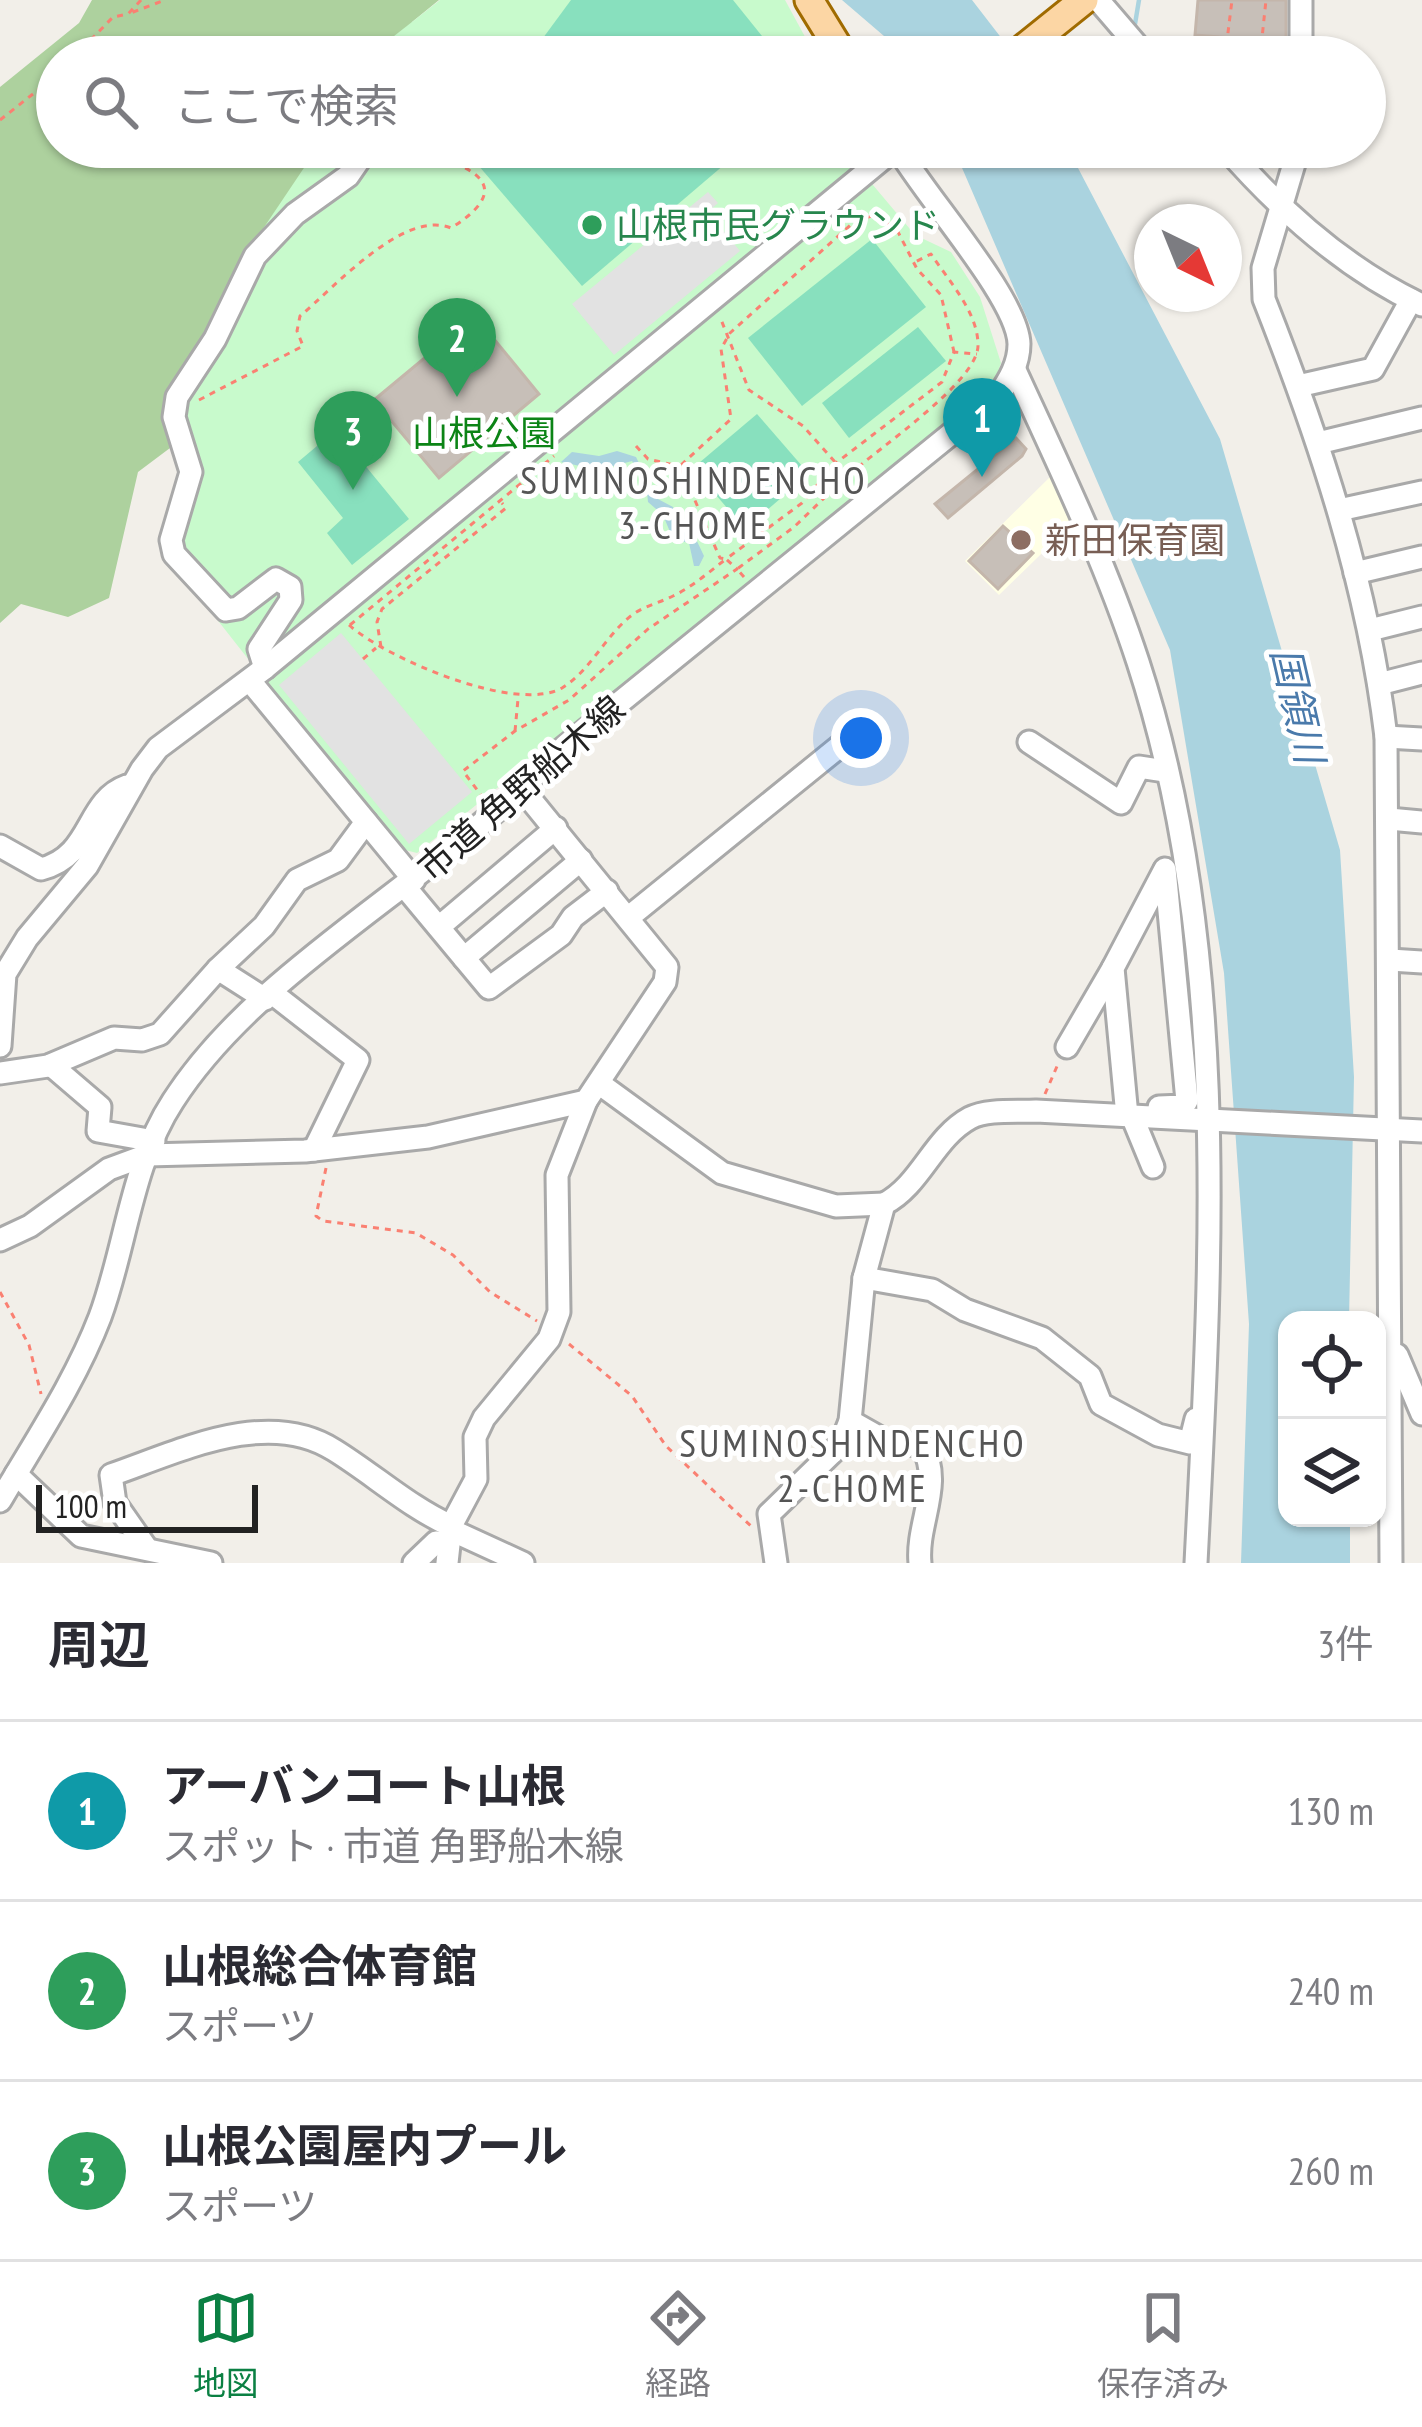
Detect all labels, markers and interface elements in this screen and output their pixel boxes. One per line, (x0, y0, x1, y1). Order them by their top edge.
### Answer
search box (36, 36, 1386, 168)
icon: search (78, 69, 144, 135)
text: ここで検索 (174, 76, 399, 134)
place label: 山根市民グラウンド (616, 201, 940, 248)
north arrow (1134, 204, 1242, 312)
marker: 山根市民グラウンド (579, 212, 605, 238)
pin: 2 (418, 298, 496, 397)
pin: 1 (943, 378, 1021, 477)
pin: 3 (314, 391, 392, 490)
park label: 山根公園 (412, 409, 556, 456)
district label: SUMINOSHINDENCHO 3-CHOME (520, 454, 868, 550)
place label: 新田保育園 (1045, 516, 1225, 563)
marker: 新田保育園 (1008, 527, 1034, 553)
water label: 国領川 (1260, 642, 1337, 772)
street label: 市道 角野船木線 (407, 685, 634, 891)
your location (831, 708, 891, 768)
map controls (1278, 1311, 1386, 1527)
button: locate (1278, 1311, 1386, 1419)
district label: SUMINOSHINDENCHO 2-CHOME (679, 1417, 1027, 1513)
button: layers (1278, 1419, 1386, 1527)
scale bar (36, 1479, 258, 1532)
text: 100 m (54, 1484, 127, 1527)
text: 周辺 (48, 1611, 150, 1677)
text: 3件 (1317, 1618, 1374, 1669)
text: アーバンコート山根 (162, 1756, 566, 1814)
text: 1 (78, 1785, 96, 1836)
text: 130 m (1288, 1785, 1374, 1836)
text: スポット · 市道 角野船木線 (162, 1820, 624, 1871)
text: 山根総合体育館 (162, 1936, 477, 1994)
text: 2 (78, 1965, 96, 2016)
text: 240 m (1288, 1965, 1374, 2016)
text: スポーツ (162, 2000, 317, 2051)
text: 山根公園屋内プール (162, 2116, 567, 2174)
text: 3 (78, 2145, 96, 2196)
text: 260 m (1288, 2145, 1374, 2196)
text: スポーツ (162, 2180, 317, 2231)
tab: 地図 (193, 2285, 259, 2405)
tab: 経路 (645, 2285, 711, 2405)
tab: 保存済み (1097, 2285, 1229, 2405)

